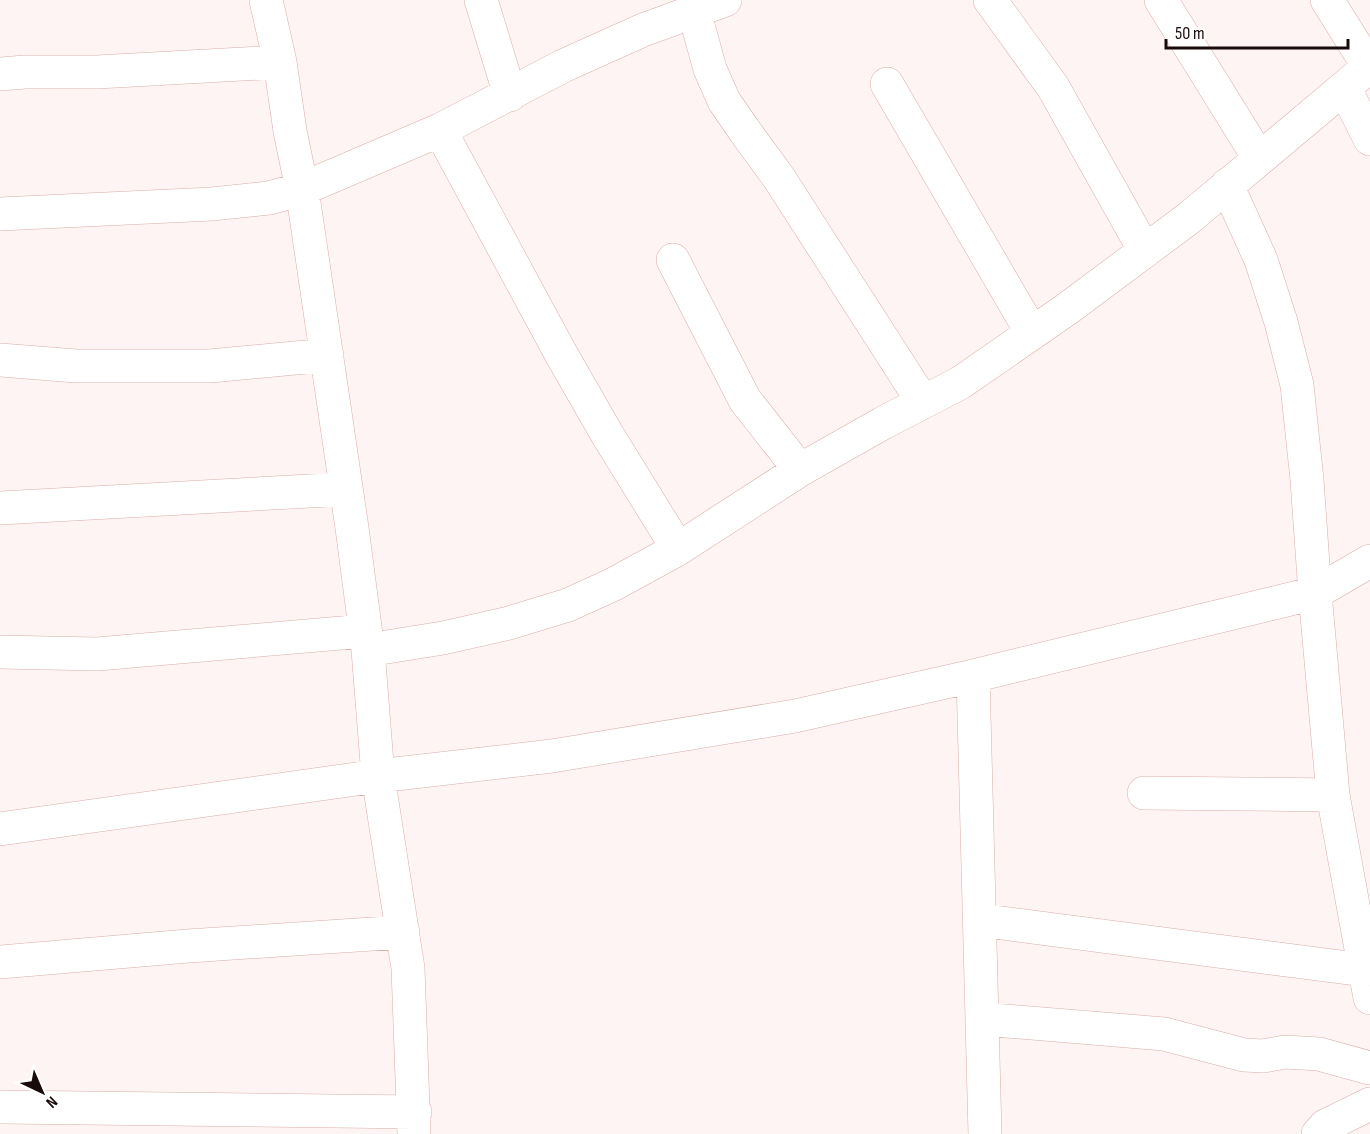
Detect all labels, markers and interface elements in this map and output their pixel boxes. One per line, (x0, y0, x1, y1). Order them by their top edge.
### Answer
scale bar (1166, 12, 1348, 50)
text: 50 m (1175, 23, 1205, 44)
north arrow (12, 1062, 72, 1122)
text: N (42, 1092, 61, 1112)

